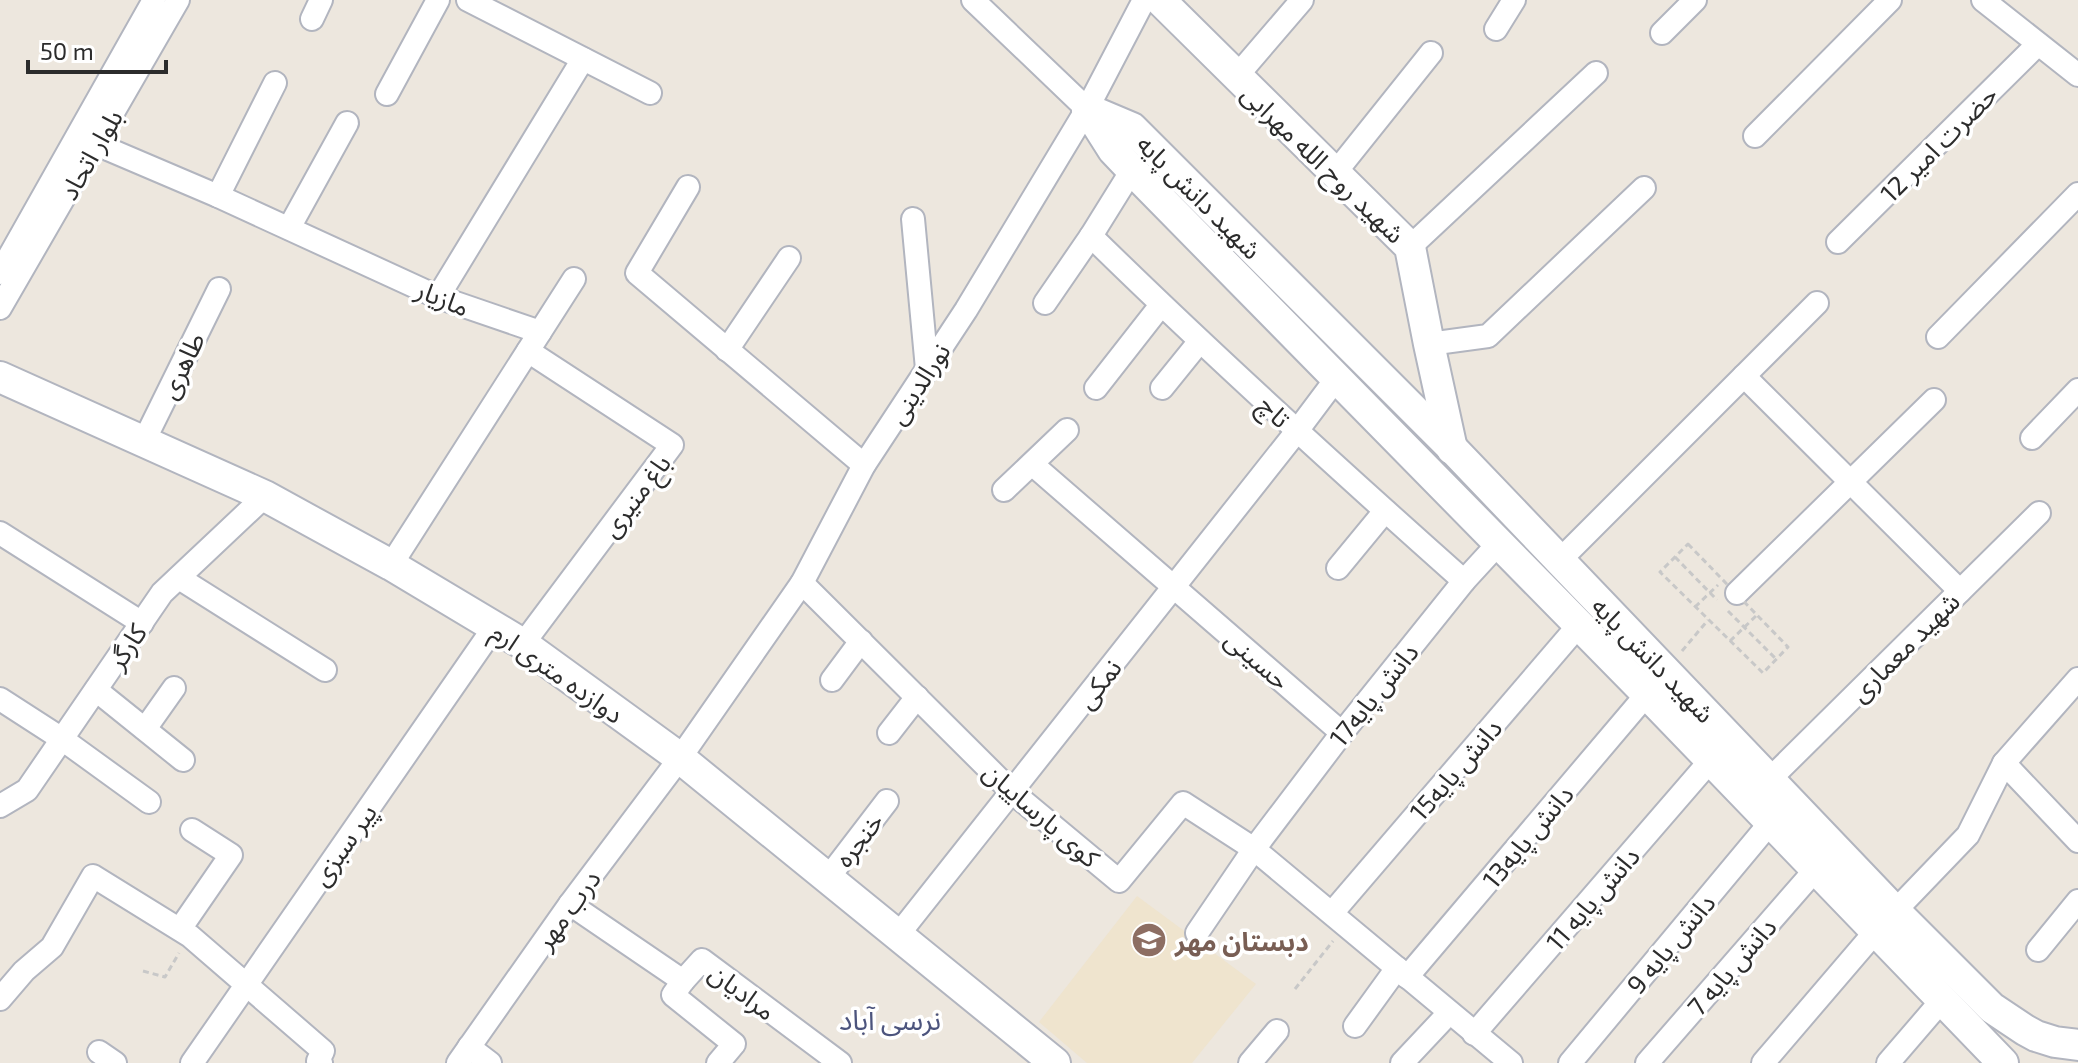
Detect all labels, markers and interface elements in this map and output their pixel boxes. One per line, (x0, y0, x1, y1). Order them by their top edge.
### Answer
scale bar (28, 24, 166, 74)
text: 50 m (40, 36, 94, 65)
street label: شهید روح الله مهرابی (1233, 77, 1412, 252)
street label: حضرت امیر 12 (1873, 78, 2004, 209)
street label: بلوار اتحاد (52, 103, 129, 205)
street label: شهید دانش پایه (1129, 127, 1269, 267)
street label: مازیار (410, 272, 474, 323)
street label: طاهری (152, 327, 211, 404)
street label: نورالدینی (880, 336, 957, 430)
street label: تاچ (1249, 389, 1297, 437)
street label: باغ منیری (594, 447, 680, 546)
street label: شهید معماری (1843, 585, 1966, 708)
street label: شهید دانش پایه (1584, 590, 1722, 731)
street label: دوازده متری ارم (483, 615, 630, 734)
street label: کارگر (99, 617, 153, 676)
street label: حسینی (1219, 623, 1297, 696)
street label: دانش پایه17 (1322, 636, 1426, 754)
street label: نمکی (1069, 652, 1128, 715)
street label: دانش پایه15 (1402, 712, 1510, 828)
street label: کوی پارساییان (976, 755, 1107, 875)
street label: دانش پایه13 (1475, 778, 1581, 896)
street label: پیر سبزی (304, 797, 385, 893)
street label: خنجره (827, 806, 890, 873)
street label: دانش پایه 11 (1539, 840, 1648, 958)
street label: درب مهر (527, 863, 607, 956)
street label: دانش پایه 9 (1619, 887, 1723, 1001)
street label: دانش پایه 7 (1680, 911, 1784, 1023)
school or university icon: دبستان مهر (1130, 921, 1168, 959)
place label: دبستان مهر (1174, 925, 1309, 957)
street label: مرادیان (703, 956, 782, 1027)
district label: نرسی آباد (839, 1002, 941, 1037)

